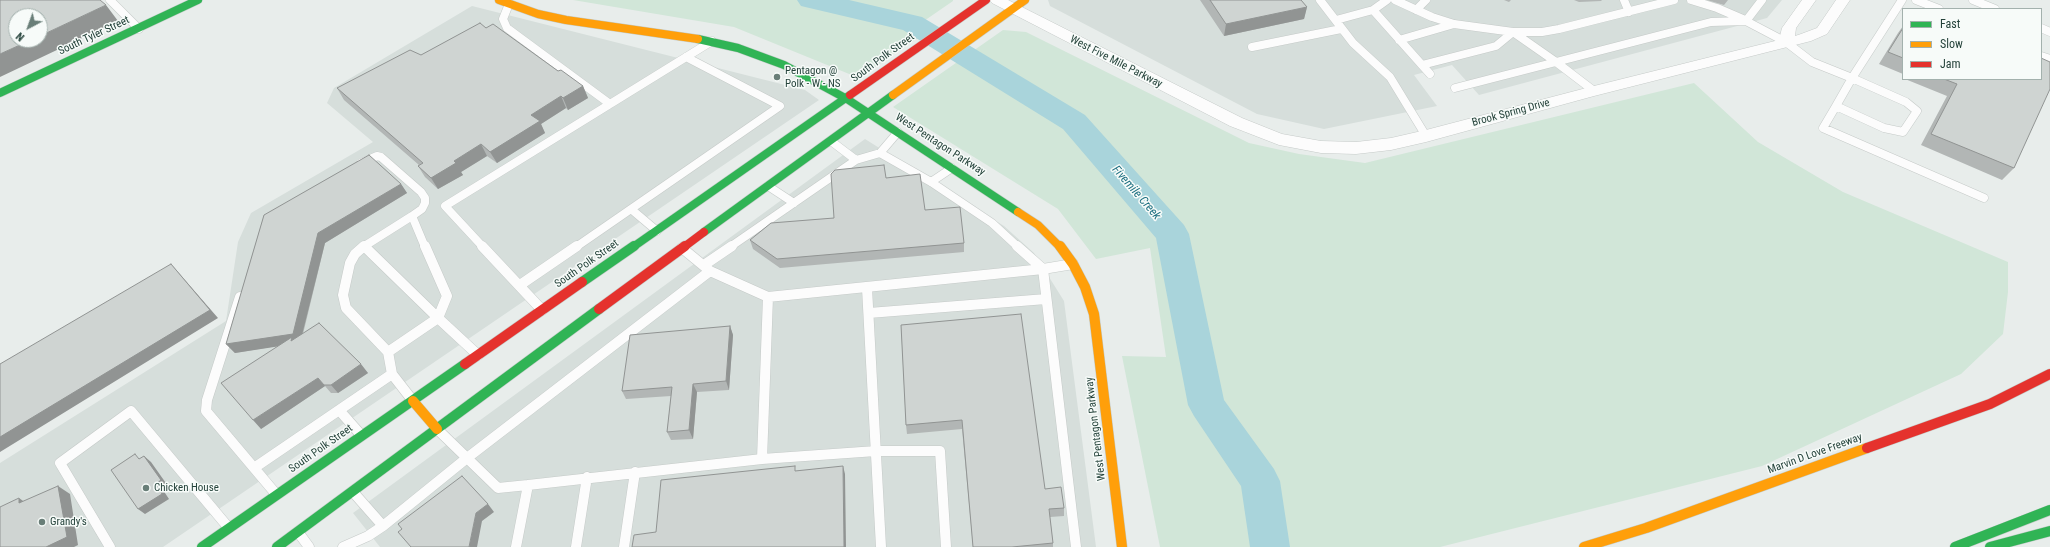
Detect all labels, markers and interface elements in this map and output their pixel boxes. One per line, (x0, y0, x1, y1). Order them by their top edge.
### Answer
north arrow (8, 8, 48, 48)
legend (1902, 8, 2042, 80)
street label: South Tyler Street (56, 14, 132, 58)
text: Fast (1940, 17, 1960, 31)
text: N (14, 30, 27, 44)
street label: South Polk Street (849, 31, 917, 85)
street label: West Five Mile Parkway (1068, 33, 1164, 91)
text: Slow (1940, 37, 1963, 51)
text: Jam (1940, 57, 1961, 71)
place label: Pentagon @ Polk - W - NS (785, 64, 840, 90)
marker: Pentagon @ Polk - W - NS (772, 72, 782, 82)
street label: Brook Spring Drive (1471, 96, 1551, 130)
street label: West Pentagon Parkway (893, 111, 987, 179)
water label: Fivemile Creek (1109, 163, 1163, 223)
street label: South Polk Street (553, 237, 621, 291)
street label: West Pentagon Parkway (1083, 376, 1109, 482)
street label: South Polk Street (287, 422, 355, 476)
street label: Marvin D Love Freeway (1766, 431, 1864, 477)
place label: Chicken House (154, 481, 219, 495)
marker: Chicken House (141, 483, 151, 493)
place label: Grandy's (50, 515, 87, 529)
marker: Grandy's (37, 517, 47, 527)

